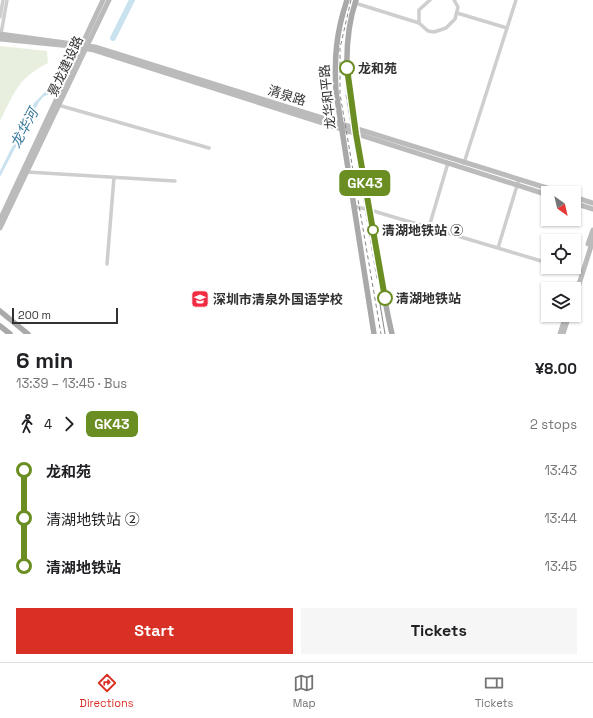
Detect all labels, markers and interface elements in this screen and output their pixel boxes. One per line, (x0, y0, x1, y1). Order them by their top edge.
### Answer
street label: 景龙建设路 (44, 33, 87, 99)
marker: 龙和苑 (339, 60, 355, 76)
place label: 龙和苑 (358, 60, 397, 77)
street label: 龙华和平路 (316, 64, 339, 130)
street label: 清泉路 (266, 82, 308, 109)
water label: 龙华河 (6, 103, 43, 151)
line badge: GK43 (337, 170, 393, 196)
text: GK43 (347, 174, 383, 192)
north arrow (541, 186, 581, 226)
map controls (541, 186, 581, 322)
place label: 清湖地铁站 ② (382, 222, 463, 239)
marker: 清湖地铁站 ② (367, 224, 379, 236)
button: locate (541, 234, 581, 274)
button: layers (541, 282, 581, 322)
school or university icon: 深圳市清泉外国语学校 (190, 289, 210, 309)
marker: 清湖地铁站 (377, 290, 393, 306)
place label: 清湖地铁站 (396, 290, 461, 307)
place label: 深圳市清泉外国语学校 (213, 291, 343, 308)
scale bar (12, 306, 118, 325)
text: 200 m (18, 308, 51, 322)
text: 6 min (16, 346, 73, 374)
text: ¥8.00 (535, 359, 577, 378)
text: 13:39 – 13:45 · Bus (16, 375, 127, 392)
icon: walk (16, 413, 38, 435)
icon: forward (58, 413, 80, 435)
text: GK43 (94, 415, 130, 433)
text: 4 (44, 416, 52, 433)
text: 2 stops (530, 416, 577, 433)
text: 龙和苑 (46, 462, 91, 481)
text: 13:43 (544, 462, 577, 479)
text: 清湖地铁站 ② (46, 510, 140, 529)
text: 13:44 (544, 510, 577, 527)
text: 清湖地铁站 (46, 558, 121, 577)
text: 13:45 (545, 558, 577, 575)
button: Start (16, 608, 293, 654)
button: Tickets (301, 608, 577, 654)
tab: Directions (80, 672, 134, 710)
tab: Map (293, 672, 316, 710)
tab: Tickets (475, 672, 513, 710)

